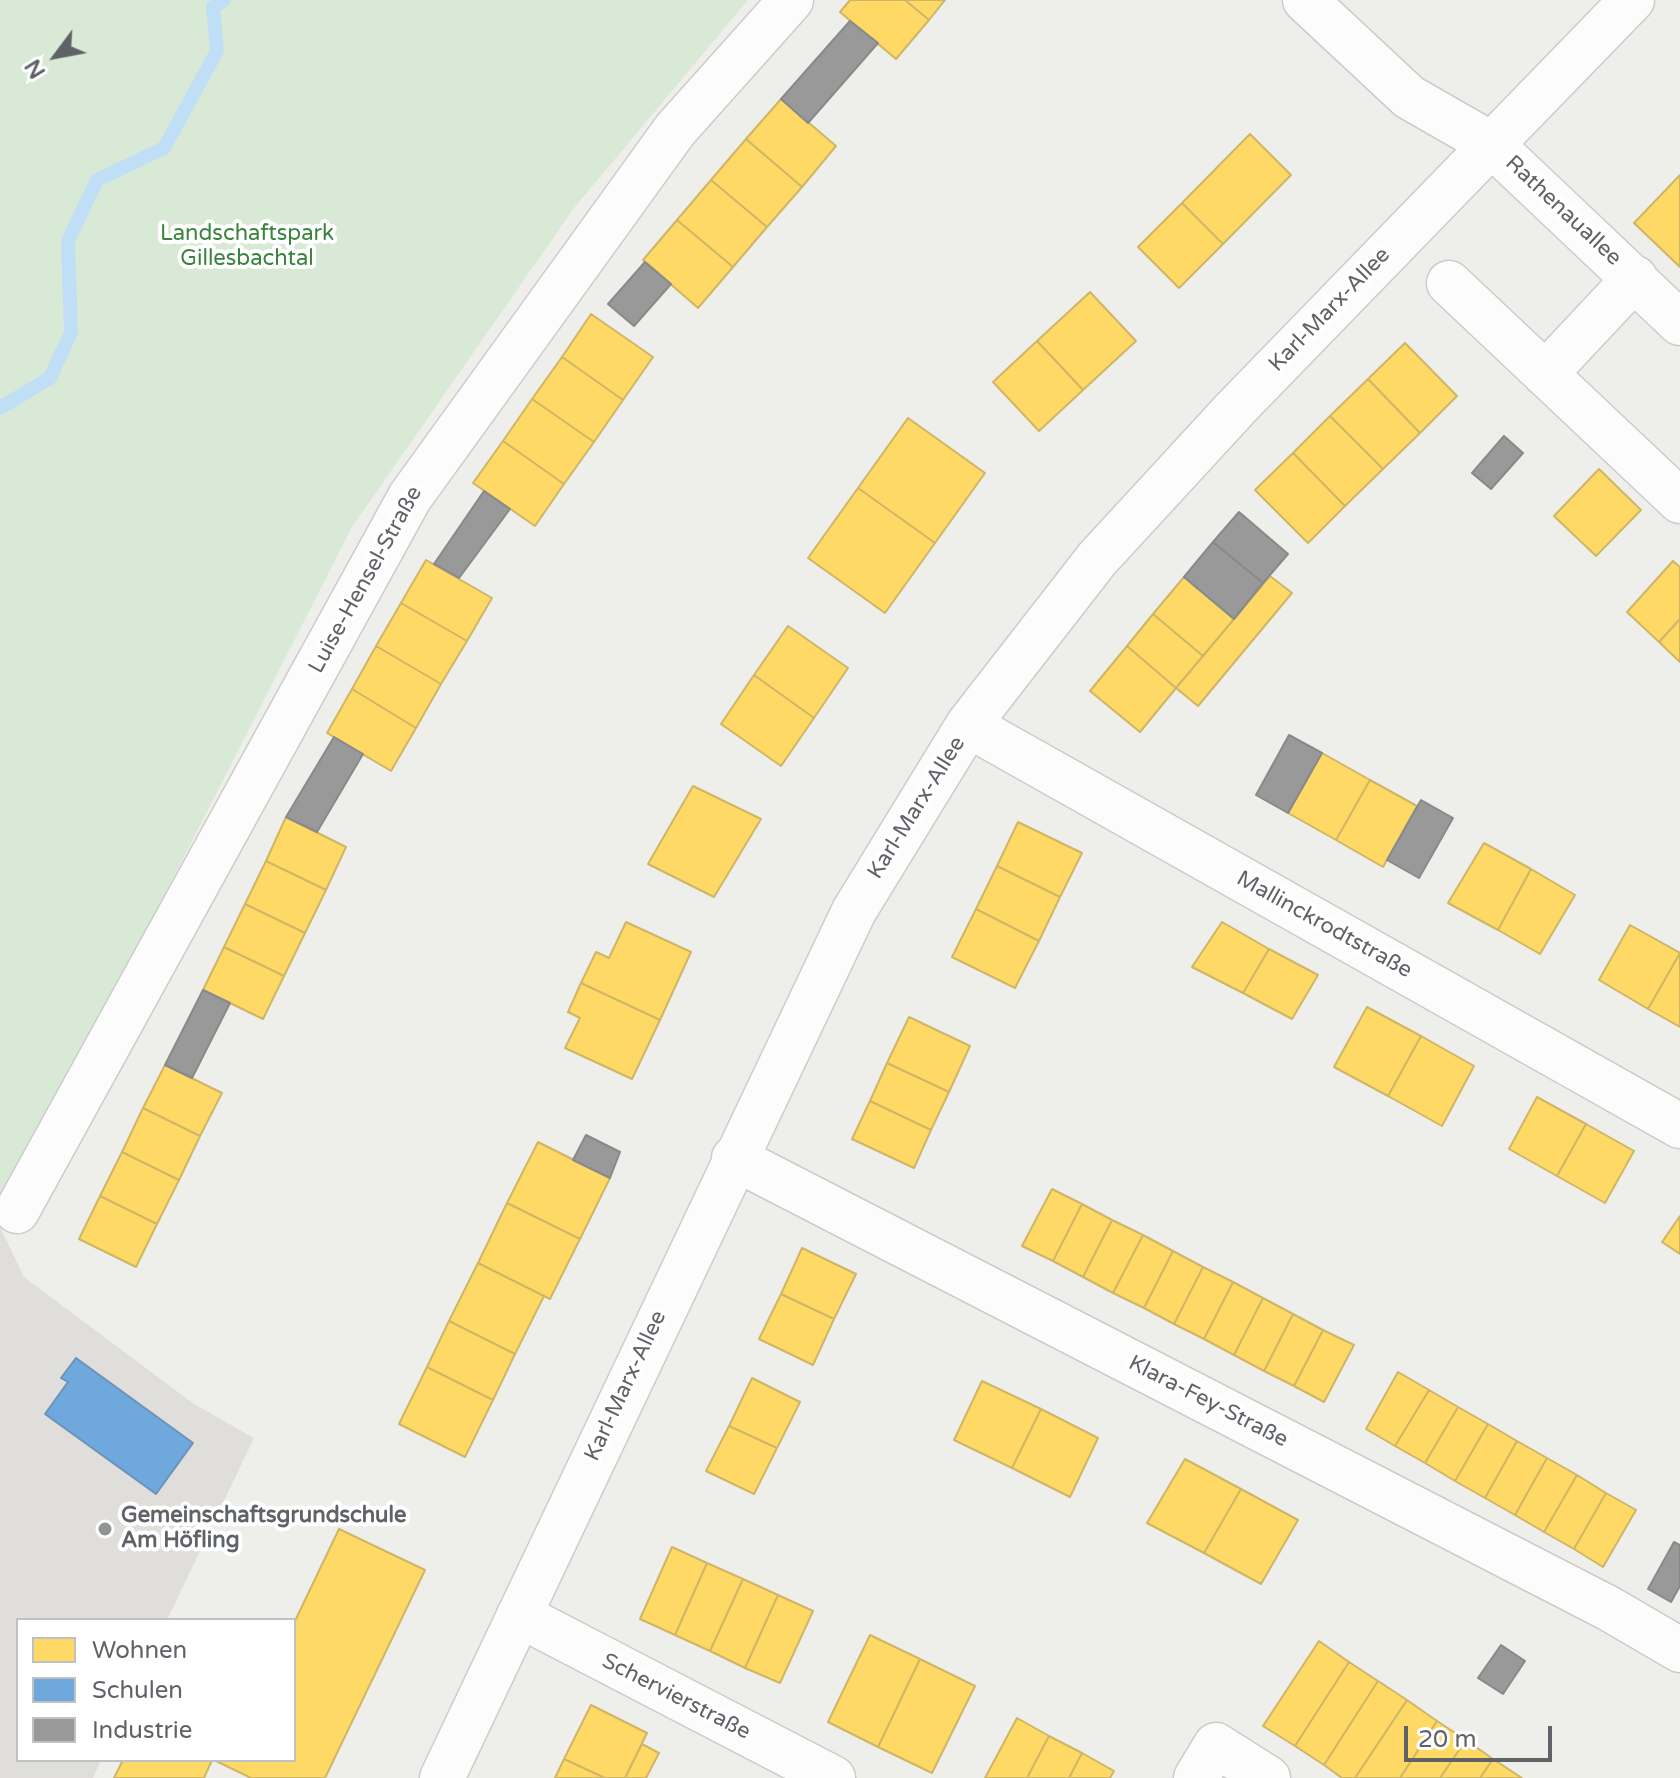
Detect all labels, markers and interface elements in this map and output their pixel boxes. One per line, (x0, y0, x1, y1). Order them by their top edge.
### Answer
north arrow (16, 16, 96, 96)
text: N (20, 54, 51, 83)
street label: Rathenauallee (1499, 150, 1627, 272)
park label: Landschaftspark Gillesbachtal (160, 221, 334, 272)
street label: Karl-Marx-Allee (1264, 242, 1396, 378)
street label: Luise-Hensel-Straße (304, 482, 428, 678)
street label: Karl-Marx-Allee (863, 732, 971, 884)
street label: Mallinckrodtstraße (1232, 866, 1416, 984)
street label: Karl-Marx-Allee (580, 1307, 672, 1465)
street label: Klara-Fey-Straße (1124, 1350, 1292, 1454)
place label: Gemeinschaftsgrundschule Am Höfling (121, 1503, 406, 1554)
marker: Gemeinschaftsgrundschule Am Höfling (96, 1520, 114, 1538)
legend (16, 1618, 296, 1762)
text: Wohnen (92, 1636, 187, 1665)
street label: Schervierstraße (597, 1648, 755, 1746)
text: Schulen (92, 1676, 183, 1705)
scale bar (1408, 1710, 1556, 1760)
text: Industrie (92, 1716, 192, 1745)
text: 20 m (1418, 1725, 1476, 1754)

